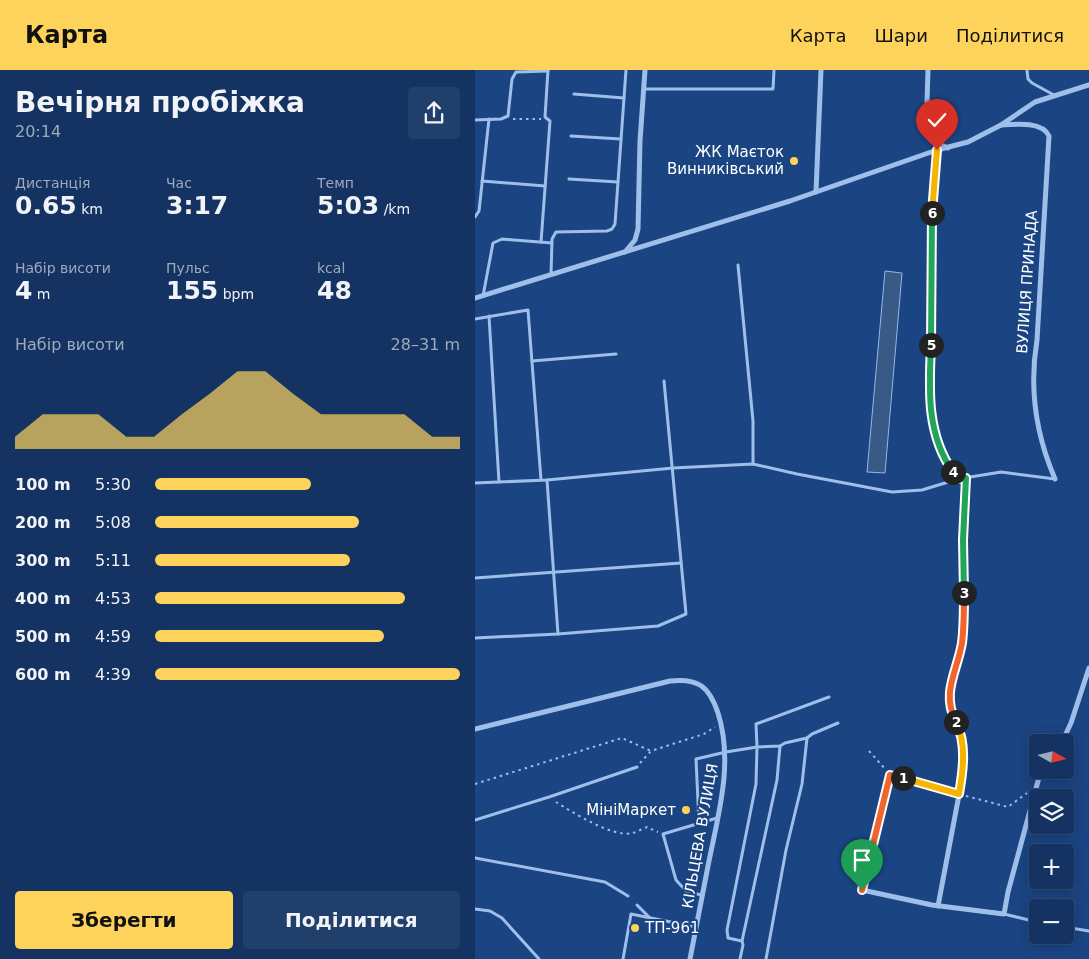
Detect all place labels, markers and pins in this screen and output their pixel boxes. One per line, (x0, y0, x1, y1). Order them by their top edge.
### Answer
pin (916, 99, 958, 150)
place label: ЖК Маєток Винниківський (667, 143, 784, 178)
marker: ЖК Маєток Винниківський (788, 155, 800, 167)
pin: 6 (919, 200, 945, 226)
pin: 5 (919, 332, 943, 358)
pin: 4 (941, 460, 965, 484)
pin: 3 (951, 580, 977, 606)
pin: 2 (943, 710, 969, 734)
pin: 1 (891, 766, 915, 790)
place label: МініМаркет (586, 801, 676, 819)
marker: МініМаркет (680, 804, 692, 816)
pin (841, 839, 883, 890)
place label: ТП-961 (644, 919, 700, 937)
marker: ТП-961 (629, 922, 641, 934)

